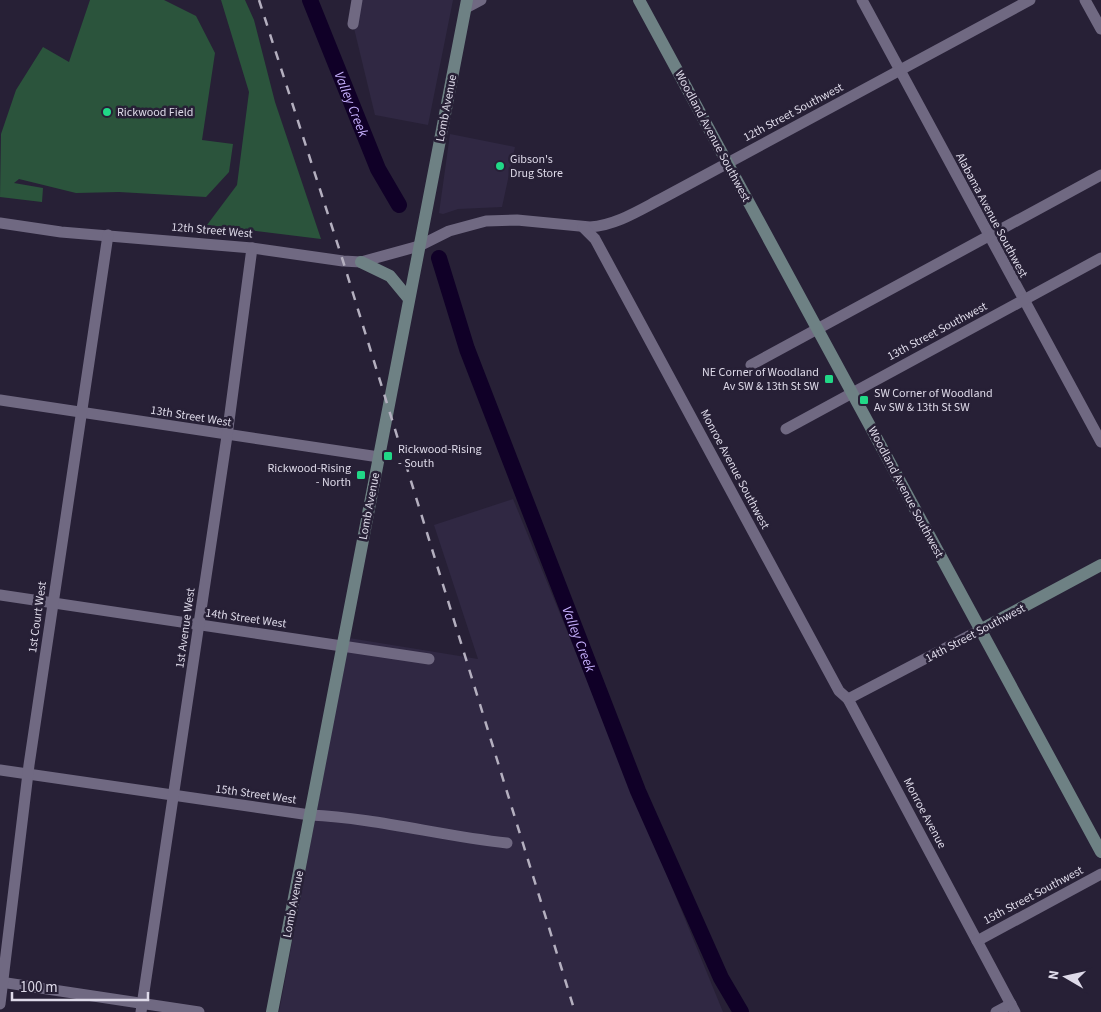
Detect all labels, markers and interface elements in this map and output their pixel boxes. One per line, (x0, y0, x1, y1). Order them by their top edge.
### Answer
water label: Valley Creek (329, 68, 373, 140)
street label: Woodland Avenue Southwest (671, 68, 754, 205)
street label: Lomb Avenue (432, 73, 461, 143)
street label: 12th Street Southwest (740, 79, 846, 146)
place label: Rickwood Field (117, 104, 193, 121)
marker: Rickwood Field (101, 106, 113, 118)
street label: Alabama Avenue Southwest (951, 150, 1032, 281)
place label: Gibson's Drug Store (510, 151, 563, 182)
marker: Gibson's Drug Store (494, 160, 506, 172)
street label: 12th Street West (171, 218, 253, 243)
street label: 13th Street Southwest (884, 298, 990, 365)
place label: NE Corner of Woodland Av SW & 13th St SW (702, 364, 820, 395)
marker: NE Corner of Woodland Av SW & 13th St SW (823, 373, 835, 385)
place label: SW Corner of Woodland Av SW & 13th St SW (874, 385, 993, 416)
marker: SW Corner of Woodland Av SW & 13th St SW (858, 394, 870, 406)
street label: 13th Street West (149, 402, 233, 431)
street label: Monroe Avenue Southwest (696, 406, 773, 532)
street label: Woodland Avenue Southwest (864, 424, 947, 561)
place label: Rickwood-Rising - South (398, 441, 482, 472)
marker: Rickwood-Rising - South (382, 450, 394, 462)
place label: Rickwood-Rising - North (267, 460, 351, 491)
marker: Rickwood-Rising - North (355, 469, 367, 481)
street label: Lomb Avenue (355, 471, 384, 541)
street label: 1st Court West (24, 580, 51, 654)
street label: 1st Avenue West (171, 587, 200, 669)
street label: 14th Street Southwest (922, 600, 1028, 667)
water label: Valley Creek (556, 603, 600, 675)
street label: 14th Street West (204, 604, 288, 633)
street label: Monroe Avenue (899, 775, 950, 852)
street label: 15th Street West (214, 780, 298, 809)
street label: 15th Street Southwest (980, 862, 1086, 929)
street label: Lomb Avenue (279, 869, 308, 939)
north arrow (1041, 952, 1091, 1002)
text: N (1044, 969, 1065, 981)
scale bar (12, 970, 149, 1002)
text: 100 m (20, 977, 58, 998)

